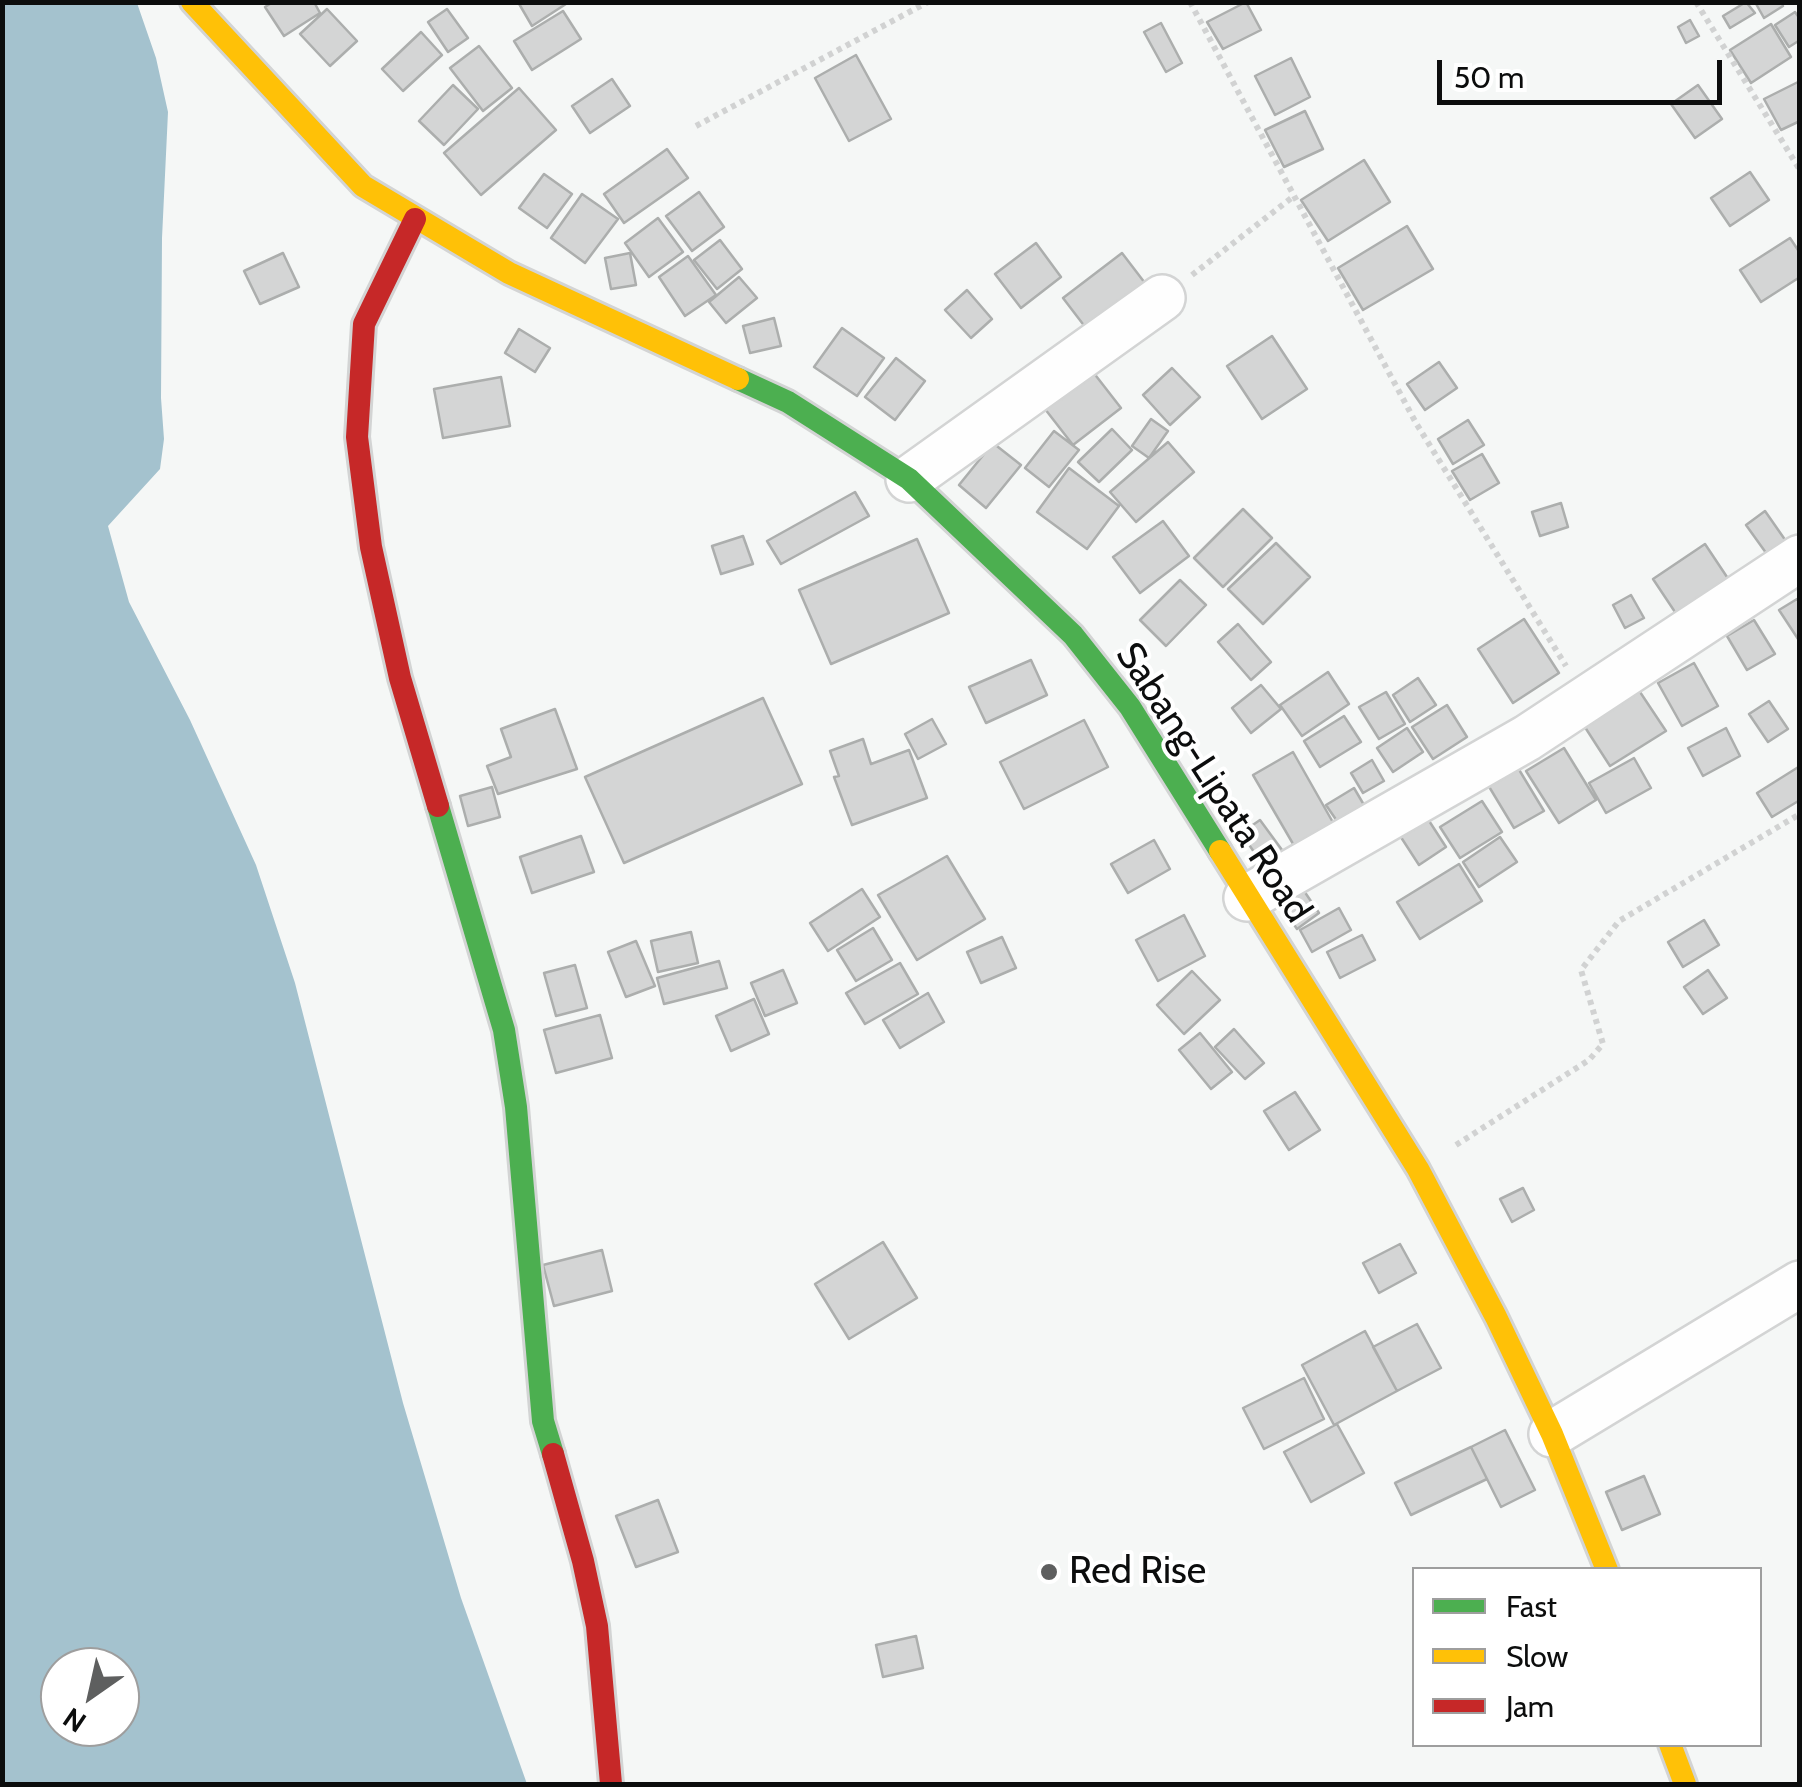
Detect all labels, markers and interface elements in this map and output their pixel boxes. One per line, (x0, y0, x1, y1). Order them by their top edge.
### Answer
scale bar (1442, 40, 1727, 102)
text: 50 m (1454, 59, 1524, 96)
street label: Sabang-Lipata Road (1106, 635, 1320, 931)
place label: Red Rise (1069, 1549, 1206, 1595)
marker: Red Rise (1038, 1561, 1060, 1583)
legend (1412, 1567, 1762, 1747)
text: Fast (1506, 1588, 1557, 1625)
text: Slow (1506, 1638, 1568, 1675)
north arrow (40, 1647, 140, 1747)
text: Jam (1506, 1688, 1554, 1725)
text: N (57, 1701, 92, 1740)

